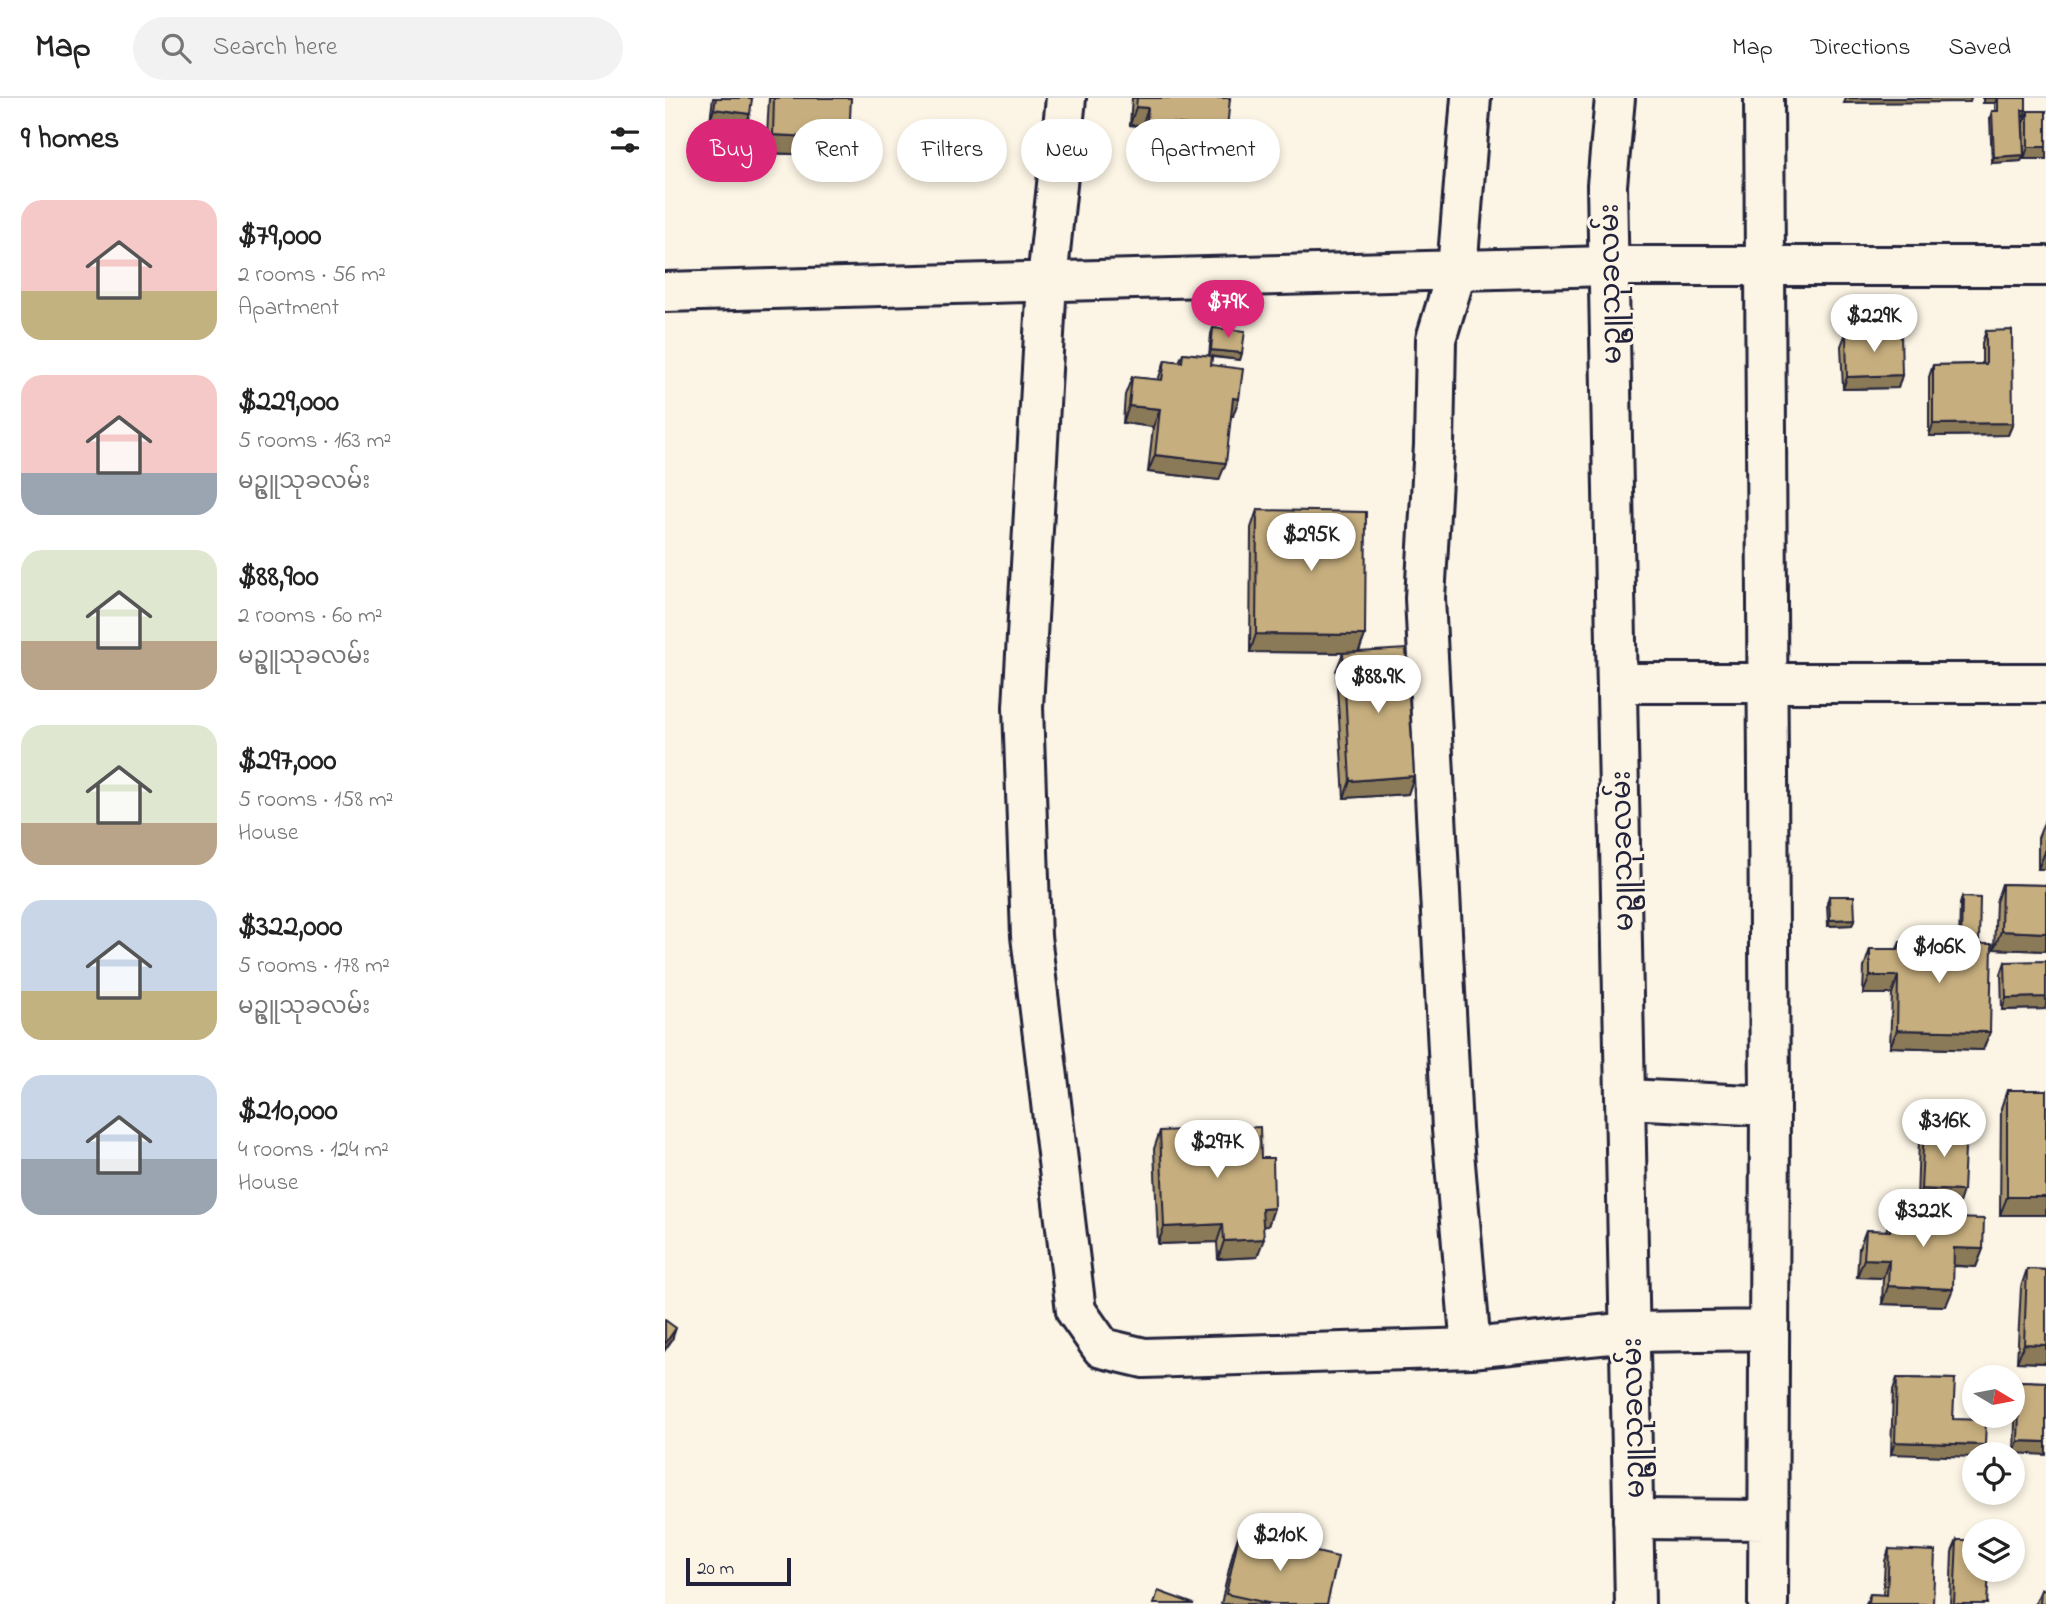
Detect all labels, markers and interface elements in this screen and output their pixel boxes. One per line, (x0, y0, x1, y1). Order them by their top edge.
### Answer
search box (133, 17, 623, 80)
text: Map (35, 24, 91, 72)
icon: search (157, 29, 195, 67)
text: Search here (213, 29, 337, 67)
text: Map (1732, 31, 1773, 66)
text: Directions (1811, 31, 1910, 66)
text: Saved (1948, 31, 2011, 66)
text: 9 homes (21, 118, 119, 162)
chip: Buy (686, 119, 777, 182)
chip: Rent (791, 119, 883, 182)
chip: Filters (897, 119, 1007, 182)
chip: New (1021, 119, 1112, 182)
chip: Apartment (1126, 119, 1280, 182)
icon: filters (606, 121, 644, 159)
street label: မဥ္ဇူသုခလမ်း (1590, 203, 1634, 365)
text: $79,000 (238, 215, 322, 259)
icon: home (77, 228, 161, 312)
text: 2 rooms · 56 m² (238, 259, 386, 292)
pin: $79K (1187, 280, 1269, 340)
text: $79K (1207, 286, 1249, 319)
text: Apartment (238, 292, 339, 325)
pin: $229K (1825, 294, 1923, 354)
text: $229K (1847, 300, 1901, 333)
text: $229,000 (238, 381, 339, 425)
icon: home (77, 403, 161, 487)
text: 5 rooms · 163 m² (238, 425, 391, 458)
text: မဥ္ဇူသုခလမ်း (238, 466, 370, 499)
pin: $295K (1262, 514, 1360, 573)
text: $295K (1283, 519, 1339, 552)
text: $88,900 (238, 556, 319, 600)
icon: home (77, 578, 161, 662)
text: 2 rooms · 60 m² (238, 600, 383, 633)
text: မဥ္ဇူသုခလမ်း (238, 641, 370, 674)
pin: $88.9K (1321, 656, 1435, 715)
text: $88.9K (1351, 661, 1405, 694)
text: $297,000 (238, 740, 337, 784)
icon: home (77, 753, 161, 837)
street label: မဥ္ဇူသုခလမ်း (1602, 770, 1646, 932)
text: 5 rooms · 158 m² (238, 784, 393, 817)
text: House (238, 817, 298, 850)
text: $322,000 (238, 906, 342, 950)
pin: $106K (1890, 926, 1988, 985)
icon: home (77, 928, 161, 1012)
text: $106K (1913, 931, 1965, 964)
text: 5 rooms · 178 m² (238, 950, 390, 983)
text: မဥ္ဇူသုခလမ်း (238, 991, 370, 1024)
text: $210,000 (238, 1090, 338, 1134)
pin: $316K (1895, 1100, 1993, 1159)
icon: home (77, 1103, 161, 1187)
text: $316K (1918, 1105, 1970, 1138)
pin: $297K (1168, 1121, 1266, 1180)
text: $297K (1191, 1126, 1243, 1159)
text: 4 rooms · 124 m² (238, 1134, 389, 1167)
text: House (238, 1167, 298, 1200)
pin: $322K (1874, 1190, 1972, 1249)
text: $322K (1894, 1195, 1952, 1228)
street label: မဥ္ဇူသုခလမ်း (1613, 1337, 1657, 1499)
north arrow (1962, 1365, 2025, 1428)
map controls (1962, 1365, 2025, 1582)
button: locate (1962, 1442, 2025, 1505)
pin: $210K (1231, 1514, 1329, 1573)
text: $210K (1253, 1519, 1307, 1552)
button: layers (1962, 1519, 2025, 1582)
scale bar (686, 1555, 791, 1587)
text: 20 m (697, 1556, 734, 1583)

